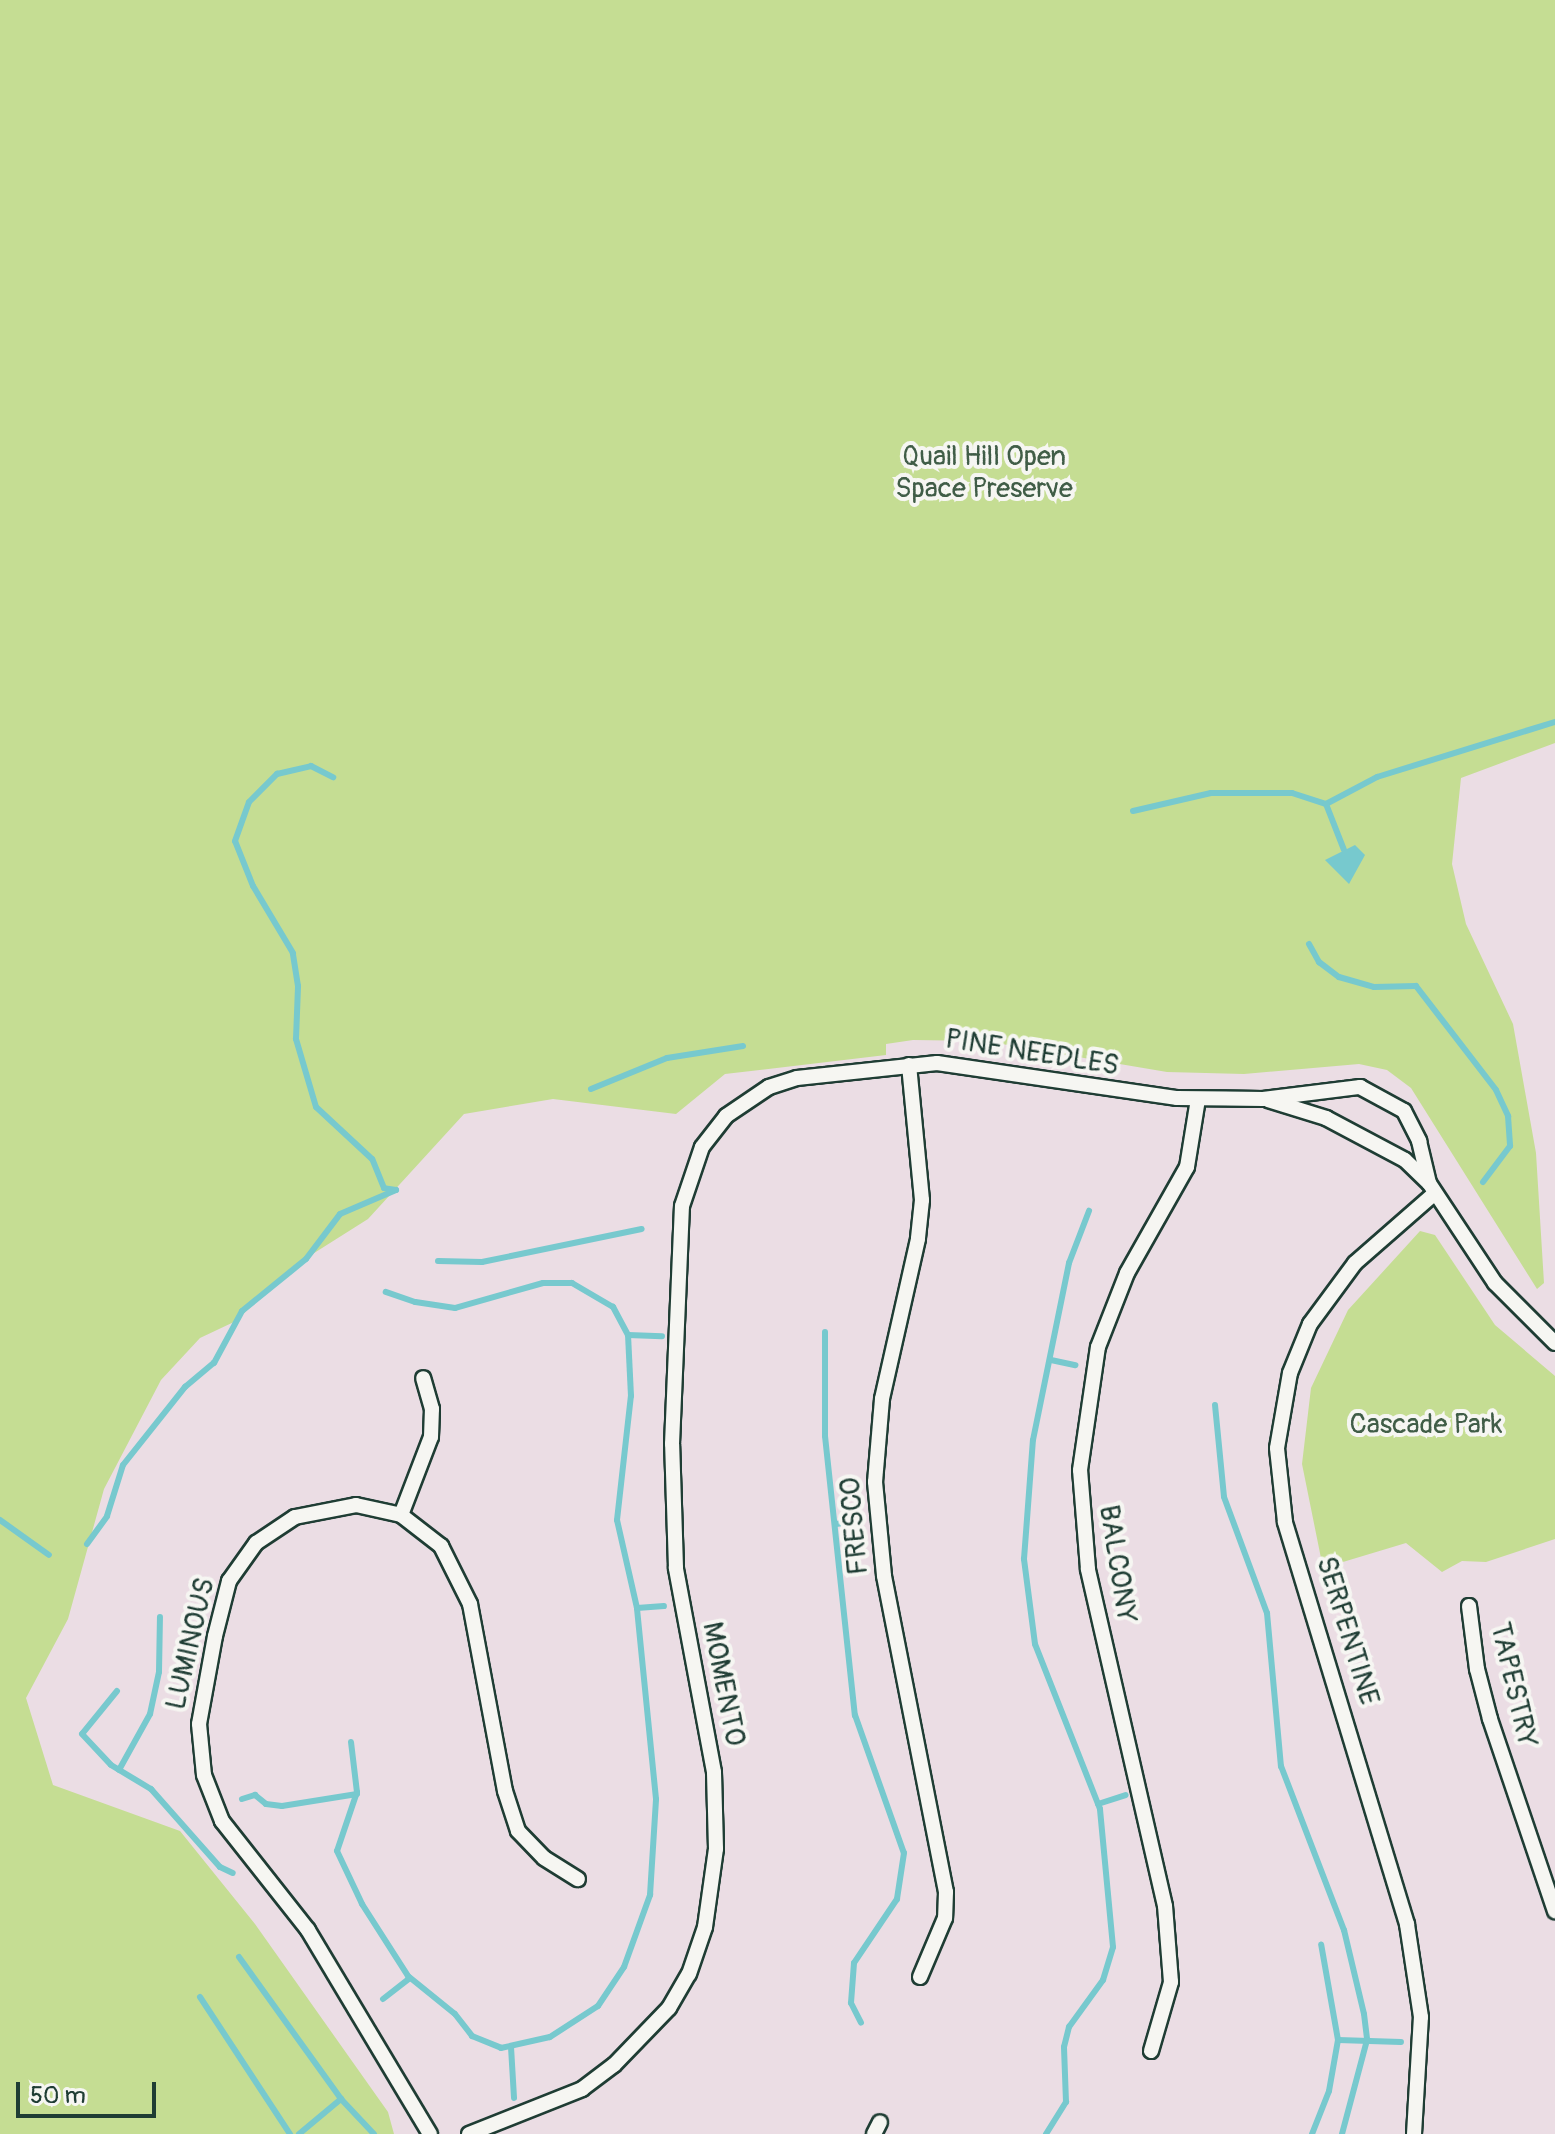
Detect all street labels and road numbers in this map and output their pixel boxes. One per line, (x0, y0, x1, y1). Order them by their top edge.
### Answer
street label: PINE NEEDLES (943, 1023, 1121, 1083)
street label: FRESCO (834, 1476, 876, 1576)
street label: BALCONY (1091, 1503, 1143, 1625)
street label: SERPENTINE (1308, 1553, 1386, 1709)
street label: LUMINOUS (160, 1575, 222, 1713)
street label: MOMENTO (695, 1619, 751, 1749)
street label: TAPESTRY (1482, 1619, 1544, 1751)

